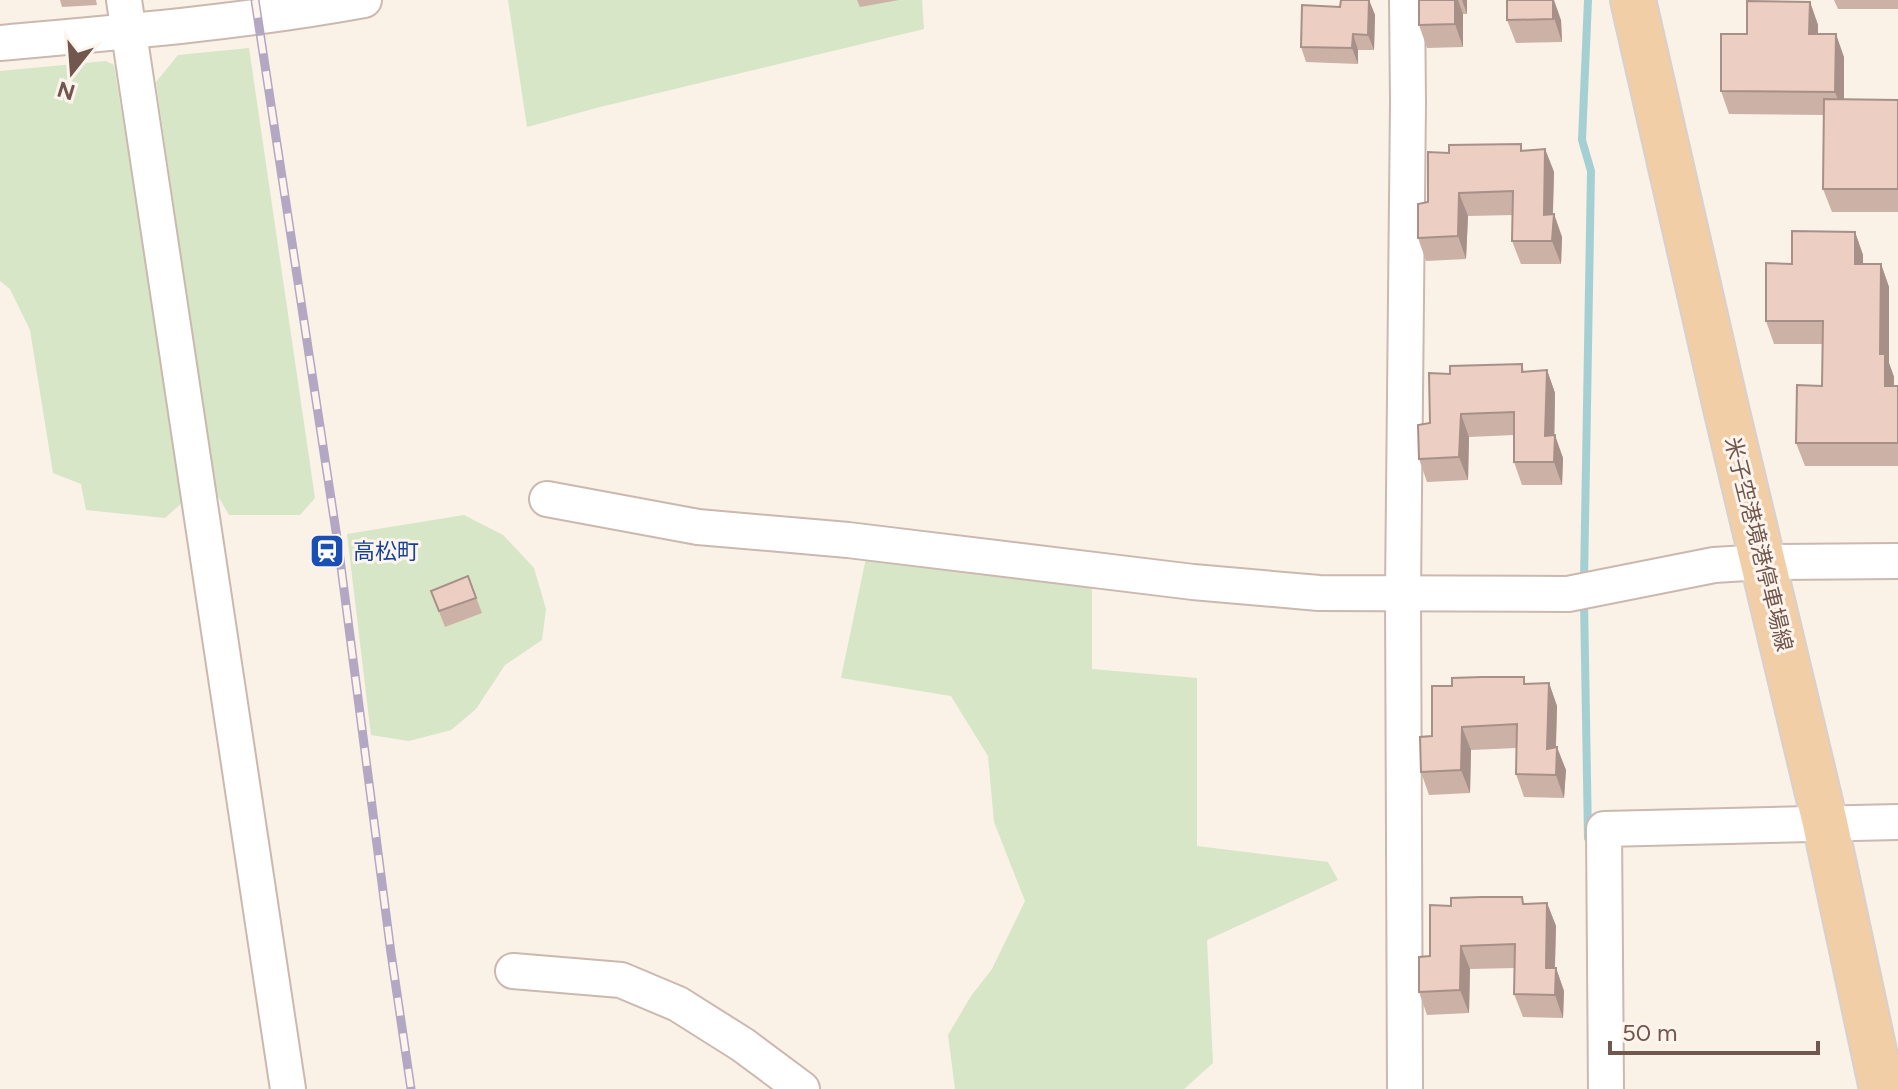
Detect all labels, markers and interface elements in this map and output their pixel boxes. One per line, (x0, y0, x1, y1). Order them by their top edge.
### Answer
north arrow (32, 32, 112, 112)
text: N (54, 75, 78, 106)
street label: 米子空港境港停車場線 (1719, 434, 1798, 654)
station icon: 高松町 (308, 532, 346, 570)
place label: 高松町 (353, 538, 419, 565)
scale bar (1610, 1005, 1818, 1055)
text: 50 m (1622, 1018, 1678, 1047)

